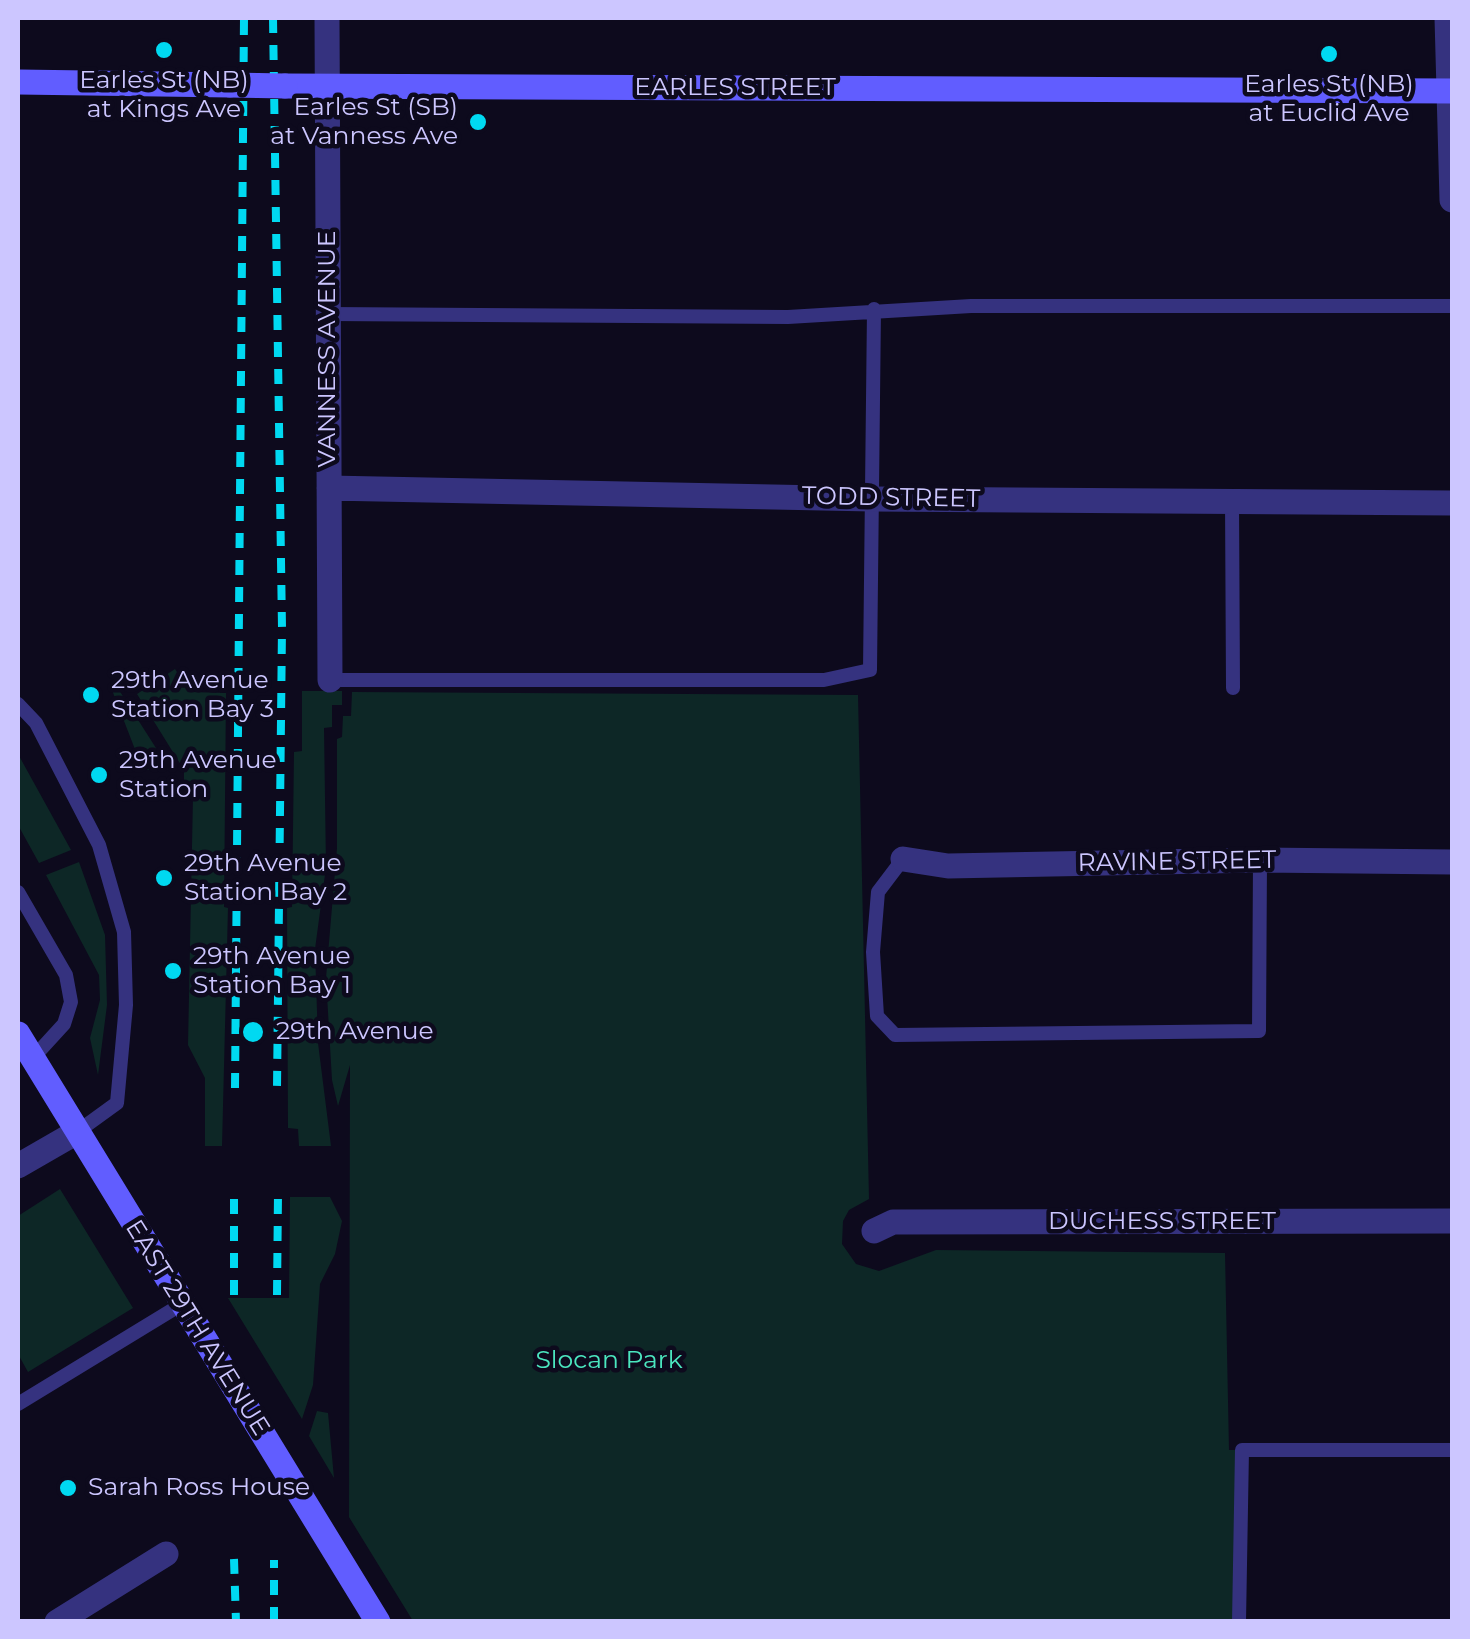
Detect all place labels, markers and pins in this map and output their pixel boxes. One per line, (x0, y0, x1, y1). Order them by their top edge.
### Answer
marker: Earles St (NB) at Kings Ave (153, 39, 175, 61)
marker: Earles St (NB) at Euclid Ave (1318, 43, 1340, 65)
place label: Earles St (NB) at Kings Ave (79, 66, 249, 125)
place label: Earles St (NB) at Euclid Ave (1244, 70, 1414, 129)
place label: Earles St (SB) at Vanness Ave (270, 93, 458, 152)
marker: Earles St (SB) at Vanness Ave (467, 111, 489, 133)
place label: 29th Avenue Station Bay 3 (111, 666, 274, 725)
marker: 29th Avenue Station Bay 3 (80, 684, 102, 706)
place label: 29th Avenue Station (119, 746, 277, 805)
marker: 29th Avenue Station (88, 764, 110, 786)
place label: 29th Avenue Station Bay 2 (184, 849, 347, 908)
marker: 29th Avenue Station Bay 2 (153, 867, 175, 889)
place label: 29th Avenue Station Bay 1 (193, 942, 351, 1001)
marker: 29th Avenue Station Bay 1 (162, 960, 184, 982)
place label: 29th Avenue (276, 1017, 434, 1047)
marker: 29th Avenue (240, 1019, 266, 1045)
place label: Sarah Ross House (88, 1473, 310, 1503)
marker: Sarah Ross House (57, 1477, 79, 1499)

